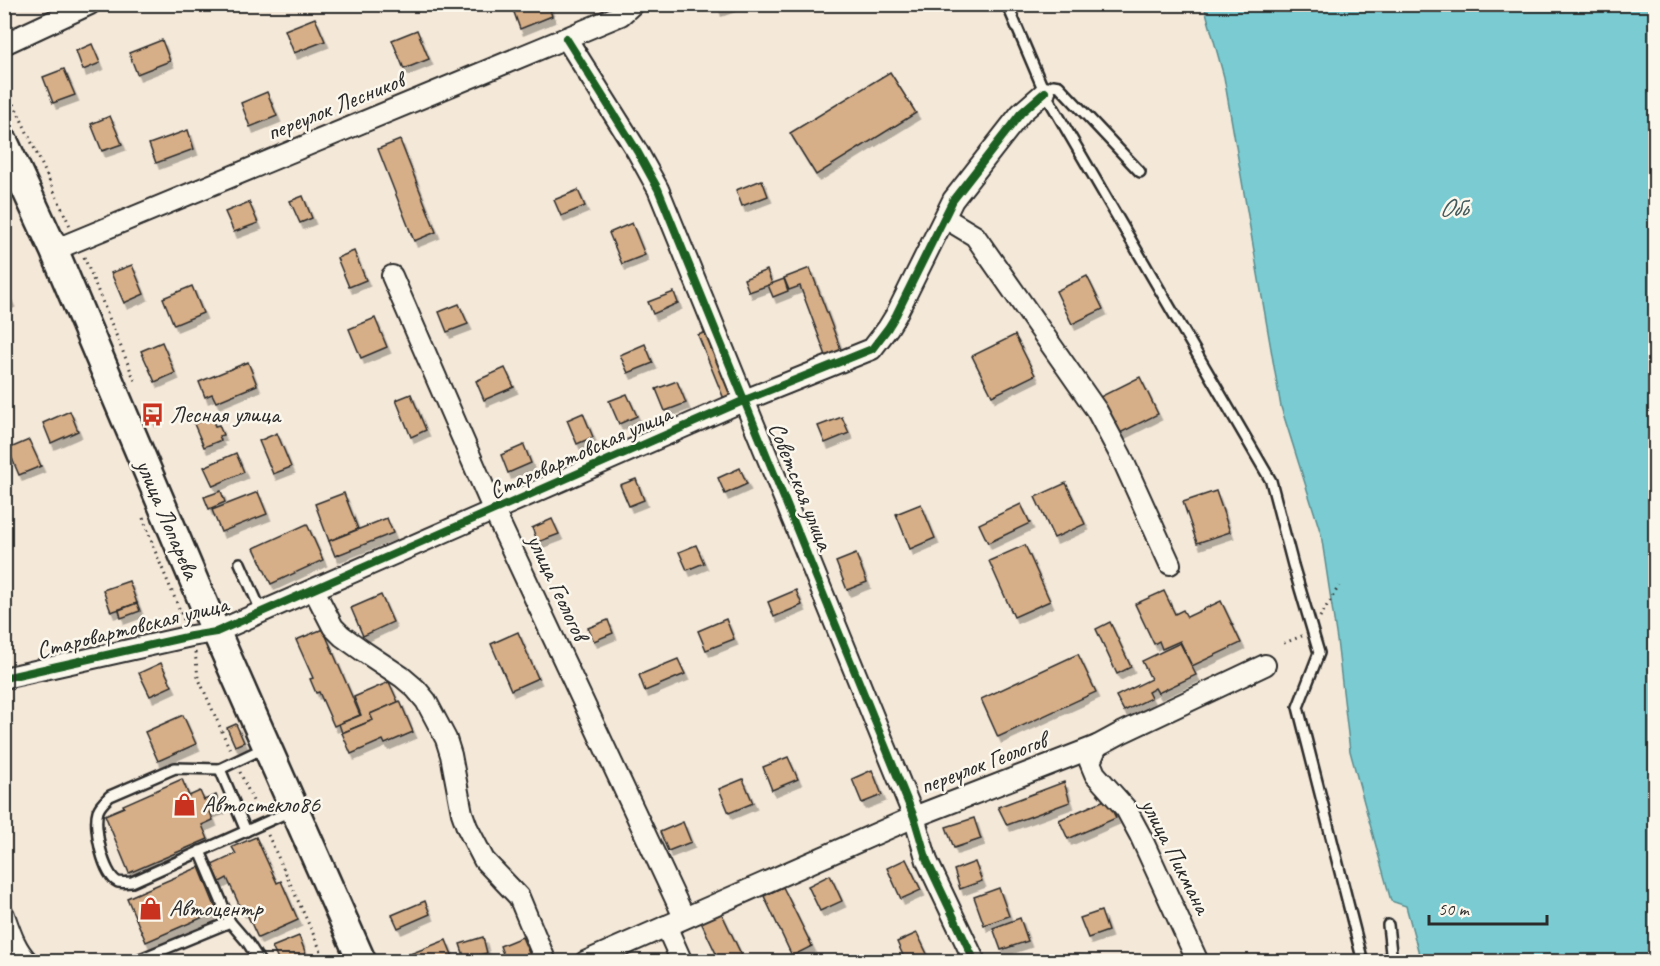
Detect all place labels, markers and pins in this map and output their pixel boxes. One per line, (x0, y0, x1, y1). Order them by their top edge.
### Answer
place label: Лесная улица (170, 399, 282, 429)
bus stop icon: Лесная улица (139, 401, 165, 427)
place label: Автостекло86 (202, 789, 321, 819)
shop icon: Автостекло86 (171, 791, 197, 817)
place label: Автоцентр (169, 893, 264, 923)
shop icon: Автоцентр (138, 895, 164, 921)

